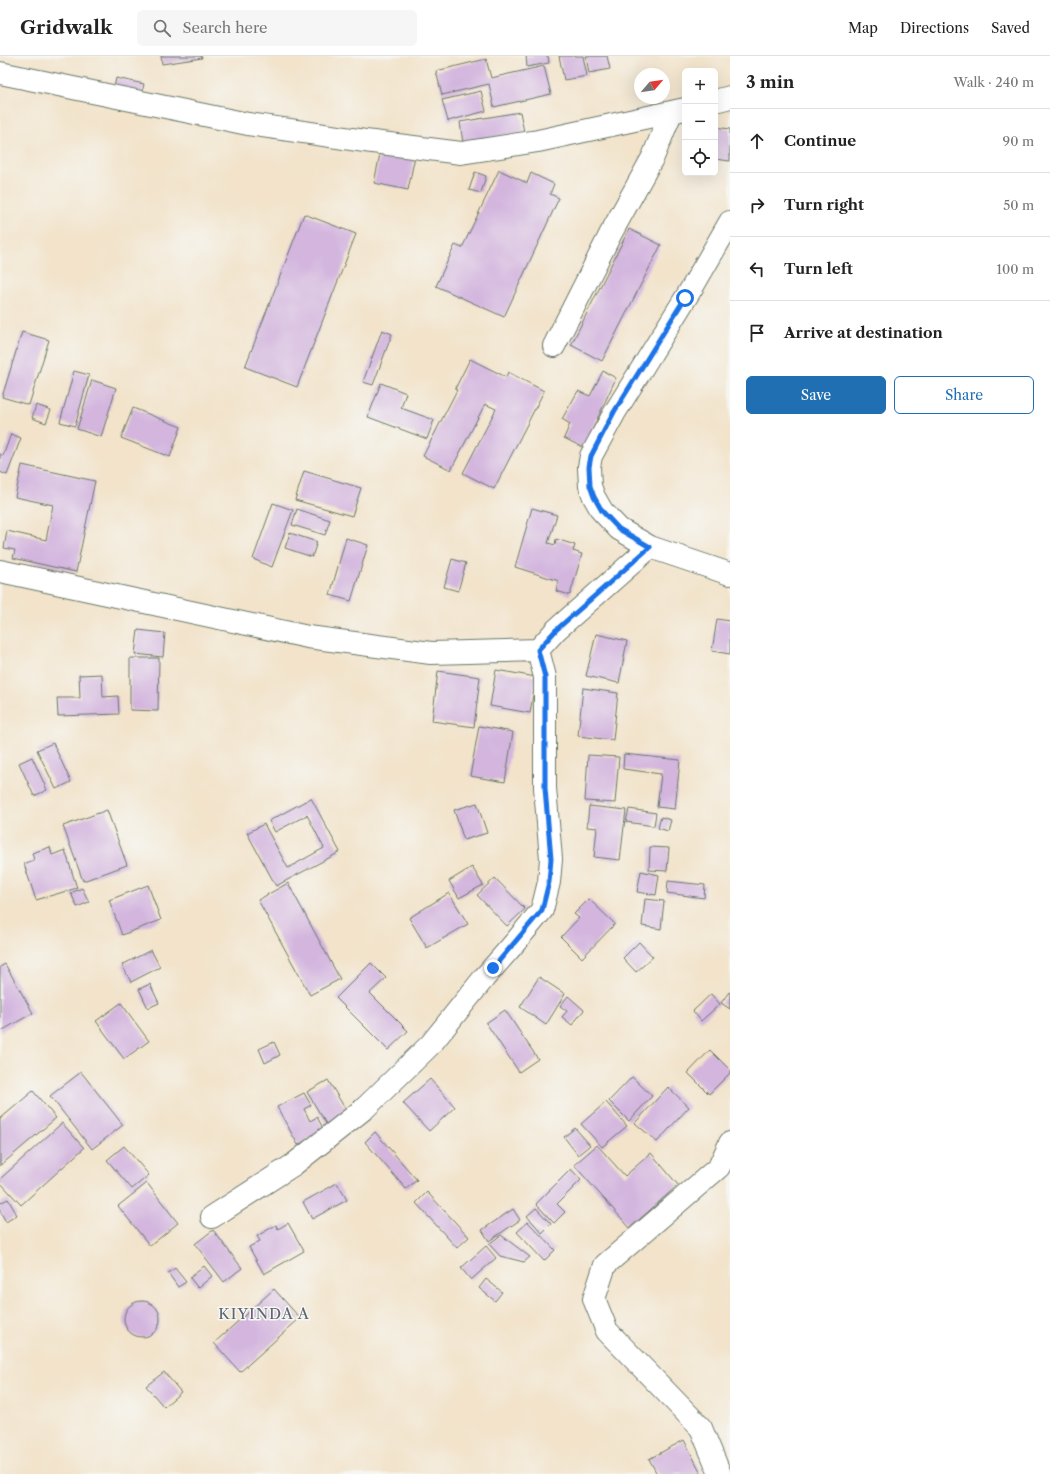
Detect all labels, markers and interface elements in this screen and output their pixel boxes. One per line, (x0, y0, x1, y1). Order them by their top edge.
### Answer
search box (137, 10, 417, 46)
text: Gridwalk (20, 16, 113, 39)
icon: search (151, 17, 173, 39)
text: Search here (183, 18, 268, 37)
text: Map (848, 19, 878, 37)
text: Directions (900, 19, 969, 37)
text: Saved (991, 19, 1030, 37)
north arrow (634, 68, 670, 104)
map controls (682, 68, 718, 176)
button: + (682, 68, 718, 104)
text: 3 min (746, 72, 795, 92)
text: Walk · 240 m (954, 74, 1034, 90)
button: − (682, 104, 718, 140)
icon: ahead (746, 130, 768, 152)
text: Continue (784, 131, 856, 150)
text: 90 m (1003, 133, 1034, 149)
button: locate (682, 140, 718, 176)
icon: right (746, 194, 768, 216)
text: Turn right (784, 195, 864, 214)
text: 50 m (1003, 197, 1034, 213)
icon: left (746, 258, 768, 280)
text: Turn left (784, 259, 853, 278)
text: 100 m (996, 261, 1034, 277)
route start (676, 289, 694, 307)
icon: arrive (746, 322, 768, 344)
text: Arrive at destination (784, 323, 943, 342)
button: Save (746, 376, 886, 414)
button: Share (894, 376, 1034, 414)
route end (484, 959, 502, 977)
district label: KIYINDA A (218, 1304, 310, 1323)

